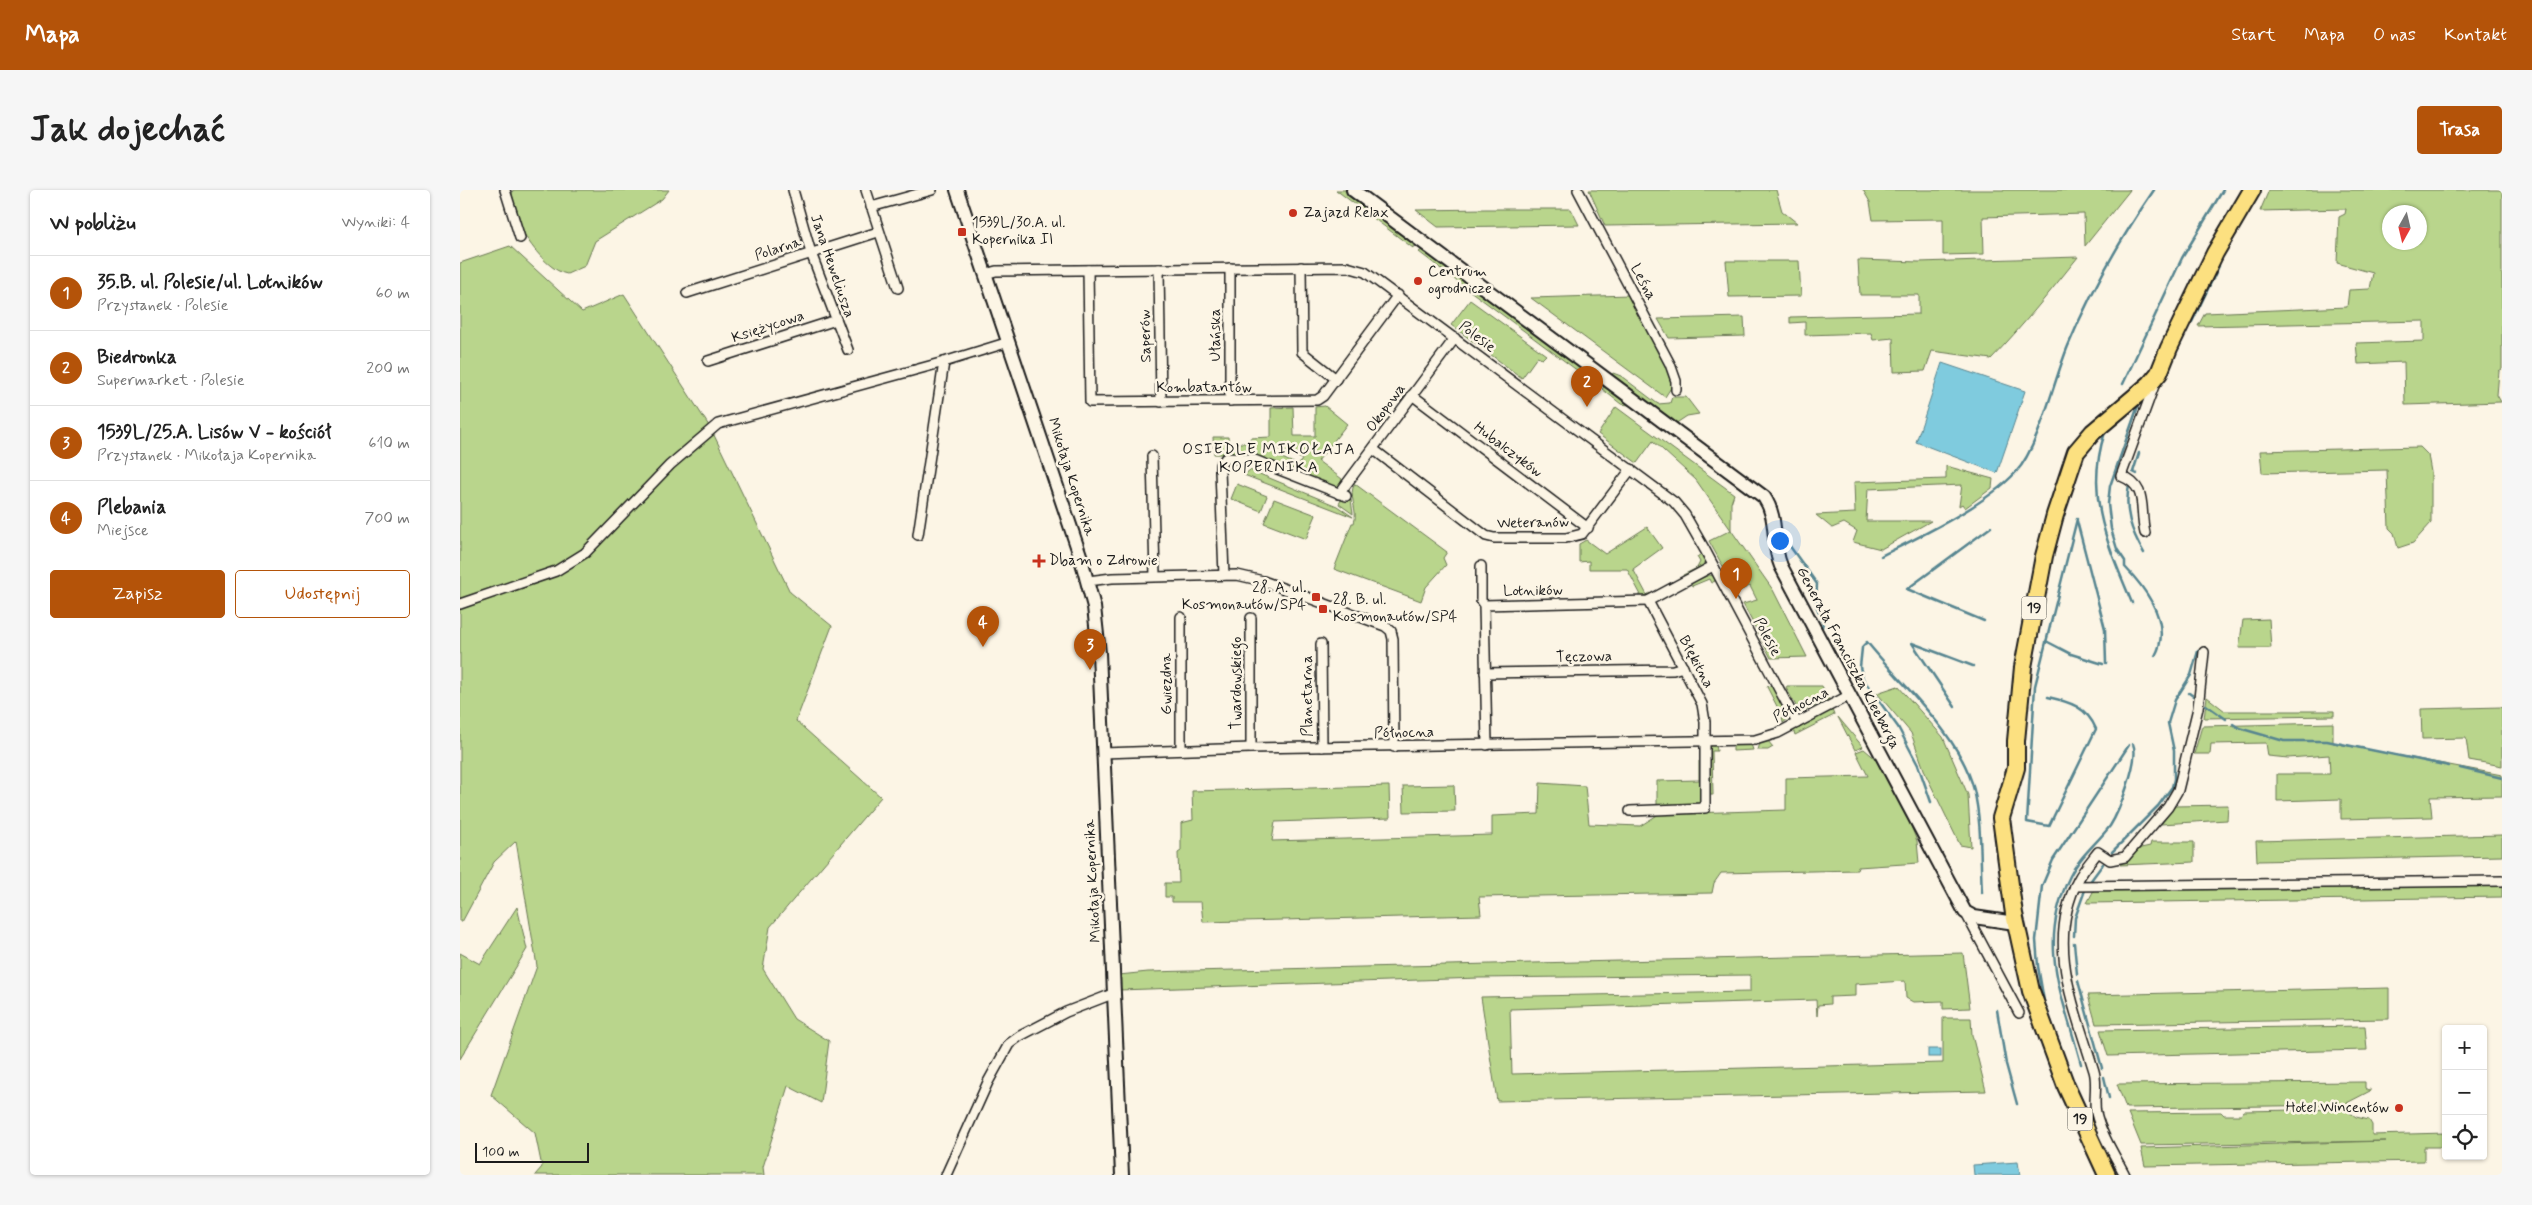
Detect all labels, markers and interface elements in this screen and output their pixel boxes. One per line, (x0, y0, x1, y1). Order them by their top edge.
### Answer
text: Mapa (25, 20, 80, 51)
text: Start (2231, 23, 2276, 47)
text: Mapa (2304, 23, 2345, 47)
text: O nas (2373, 23, 2416, 47)
text: Kontakt (2444, 23, 2507, 47)
button: Trasa (2417, 106, 2502, 154)
text: Jak dojechać (30, 107, 225, 153)
place label: Zajazd Relax (1303, 203, 1389, 223)
north arrow (2382, 205, 2427, 250)
marker: Zajazd Relax (1287, 207, 1299, 219)
text: W pobliżu (50, 209, 136, 237)
text: Wyniki: 4 (341, 212, 410, 233)
street label: Jana Heweliusza (805, 212, 859, 320)
place label: 1539L/30.A. ul. Kopernika II (972, 213, 1065, 250)
marker: 1539L/30.A. ul. Kopernika II (956, 226, 968, 238)
street label: Polarna (752, 232, 805, 266)
street label: Leśna (1625, 260, 1661, 304)
place label: Centrum ogrodnicze (1428, 262, 1492, 299)
text: 35.B. ul. Polesie/ul. Lotników (97, 270, 323, 295)
marker: Centrum ogrodnicze (1412, 275, 1424, 287)
text: 1 (62, 283, 70, 304)
text: 60 m (376, 283, 410, 304)
text: Przystanek · Polesie (97, 295, 228, 316)
street label: Księżycowa (729, 306, 807, 348)
street label: Ułańska (1206, 308, 1226, 361)
street label: Saperów (1136, 309, 1156, 363)
street label: Polesie (1455, 317, 1499, 357)
text: Biedronka (97, 345, 177, 370)
text: 2 (62, 358, 70, 379)
text: 200 m (366, 358, 410, 379)
pin: 2 (1571, 366, 1603, 407)
text: Supermarket · Polesie (97, 370, 245, 391)
street label: Kombatantów (1156, 378, 1252, 398)
street label: Okopowa (1362, 380, 1411, 436)
street label: Mikołaja Kopernika (1042, 415, 1100, 540)
street label: Hubalczyków (1469, 417, 1547, 483)
text: 1539L/25.A. Lisów V - kościół (97, 420, 331, 445)
text: 3 (62, 433, 70, 454)
text: 610 m (368, 433, 410, 454)
district label: OSIEDLE MIKOŁAJA KOPERNIKA (1182, 439, 1356, 478)
text: Przystanek · Mikołaja Kopernika (97, 445, 316, 466)
text: Plebania (97, 495, 166, 520)
text: 4 (61, 508, 71, 529)
text: 700 m (364, 508, 410, 529)
street label: Weteranów (1497, 512, 1569, 534)
text: Miejsce (97, 520, 148, 541)
your location (1767, 528, 1793, 554)
place label: Dbam o Zdrowie (1049, 551, 1158, 571)
marker: Dbam o Zdrowie (1033, 555, 1045, 567)
pin: 1 (1720, 558, 1752, 599)
street label: Generała Franciszka Kleeberga (1791, 563, 1905, 753)
button: Zapisz (50, 570, 225, 618)
button: Udostępnij (235, 570, 410, 618)
place label: 28. A. ul. Kosmonautów/SP4 (1182, 578, 1306, 615)
street label: Lotników (1503, 580, 1563, 602)
place label: 28. B. ul. Kosmonautów/SP4 (1333, 590, 1457, 627)
marker: 28. A. ul. Kosmonautów/SP4 (1310, 591, 1322, 603)
road number: 19 (2022, 596, 2046, 619)
marker: 28. B. ul. Kosmonautów/SP4 (1317, 603, 1329, 615)
pin: 4 (967, 606, 999, 647)
street label: Polesie (1749, 614, 1785, 660)
pin: 3 (1074, 629, 1106, 670)
street label: Błękitna (1674, 632, 1718, 692)
street label: Twardowskiego (1227, 637, 1248, 729)
street label: Tęczowa (1556, 647, 1612, 667)
street label: Gwiezdna (1157, 652, 1177, 715)
street label: Planetarna (1298, 655, 1318, 737)
street label: Północna (1770, 682, 1832, 728)
street label: Północna (1374, 722, 1434, 744)
street label: Mikołaja Kopernika (1080, 818, 1106, 943)
map controls (2442, 1025, 2487, 1160)
button: + (2442, 1025, 2487, 1070)
button: − (2442, 1070, 2487, 1115)
place label: Hotel Wincentów (2286, 1098, 2389, 1118)
marker: Hotel Wincentów (2393, 1102, 2405, 1114)
road number: 19 (2068, 1108, 2092, 1131)
button: locate (2442, 1115, 2487, 1160)
scale bar (475, 1140, 589, 1163)
text: 100 m (482, 1143, 520, 1161)

